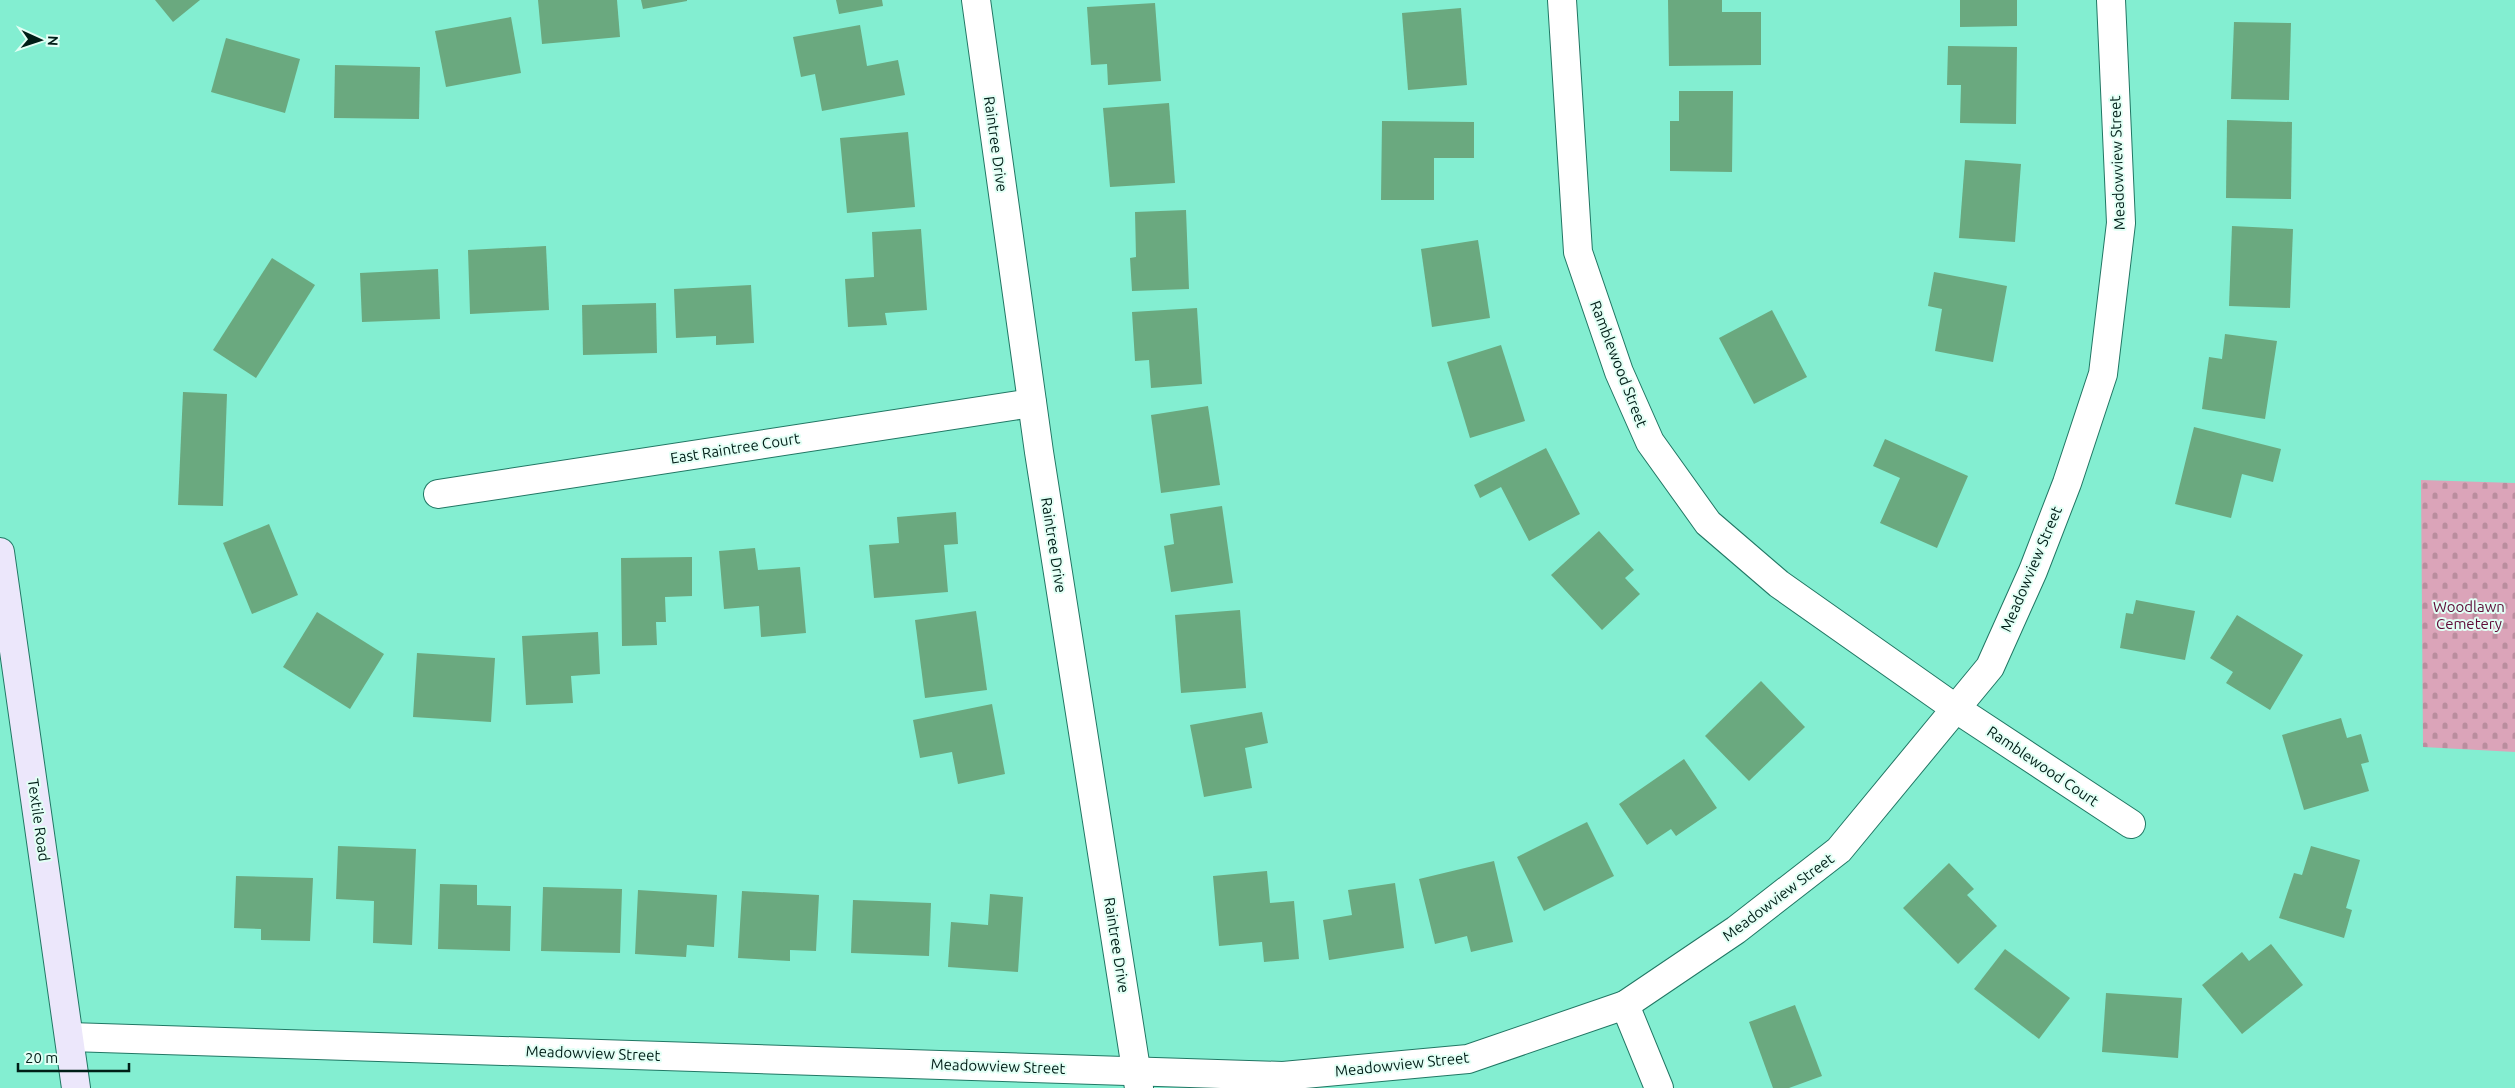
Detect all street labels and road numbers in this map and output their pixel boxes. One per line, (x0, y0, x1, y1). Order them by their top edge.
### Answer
street label: Raintree Drive (981, 95, 1011, 193)
street label: Meadowview Street (2106, 95, 2128, 231)
street label: Ramblewood Street (1587, 298, 1651, 430)
street label: East Raintree Court (669, 429, 801, 467)
street label: Raintree Drive (1038, 496, 1070, 594)
street label: Meadowview Street (1997, 504, 2065, 634)
street label: Ramblewood Court (1984, 722, 2102, 810)
street label: Textile Road (25, 778, 53, 862)
street label: Meadowview Street (1719, 850, 1837, 944)
street label: Raintree Drive (1101, 896, 1133, 994)
street label: Meadowview Street (525, 1042, 661, 1064)
street label: Meadowview Street (1334, 1048, 1470, 1079)
street label: Meadowview Street (930, 1055, 1066, 1077)

